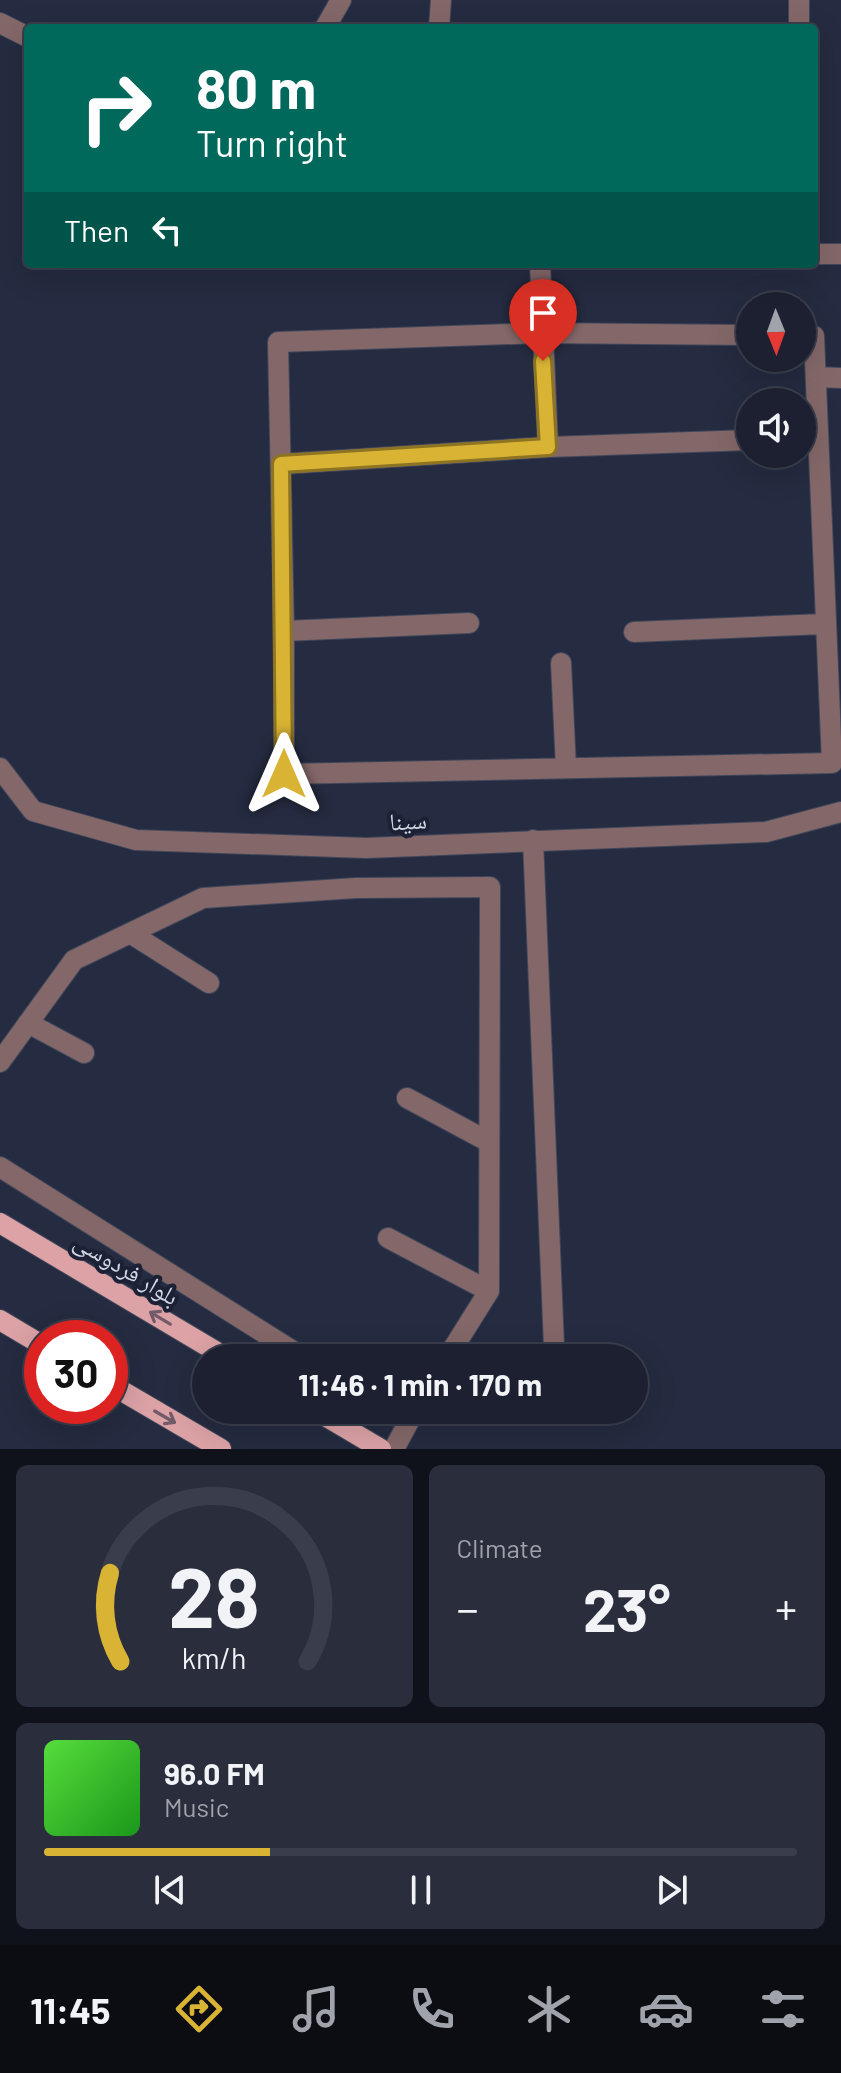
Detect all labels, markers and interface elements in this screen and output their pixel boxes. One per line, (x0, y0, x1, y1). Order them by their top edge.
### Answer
text: 80 m (196, 53, 316, 120)
icon: right (64, 56, 168, 160)
text: Turn right (196, 121, 348, 164)
icon: left (145, 208, 189, 252)
text: Then (64, 212, 129, 248)
pin (509, 279, 577, 361)
icon: arrive (521, 291, 565, 335)
north arrow (736, 292, 816, 372)
map controls (736, 292, 816, 468)
button: sound (736, 388, 816, 468)
position arrow (242, 732, 326, 816)
street label: سینا (389, 805, 428, 836)
street label: بلوار فردوسی (69, 1226, 184, 1311)
one-way arrow (149, 1310, 172, 1326)
speed limit sign: 30 (24, 1320, 128, 1424)
text: 11:46 · 1 min · 170 m (298, 1366, 542, 1402)
one-way arrow (153, 1410, 177, 1425)
text: Climate (457, 1532, 543, 1563)
text: 28 (168, 1545, 260, 1645)
text: 23° (583, 1572, 671, 1644)
text: − (457, 1581, 479, 1634)
text: + (775, 1581, 797, 1634)
text: km/h (182, 1640, 247, 1675)
text: 96.0 FM (164, 1755, 265, 1791)
text: Music (164, 1791, 229, 1822)
icon: previous (148, 1868, 192, 1912)
icon: pause (399, 1868, 443, 1912)
icon: next (650, 1868, 694, 1912)
icon: directions (171, 1981, 227, 2037)
icon: music (288, 1981, 344, 2037)
icon: phone (404, 1981, 460, 2037)
icon: climate (521, 1981, 577, 2037)
icon: car (638, 1981, 694, 2037)
icon: filters (755, 1981, 811, 2037)
text: 11:45 (30, 1988, 110, 2031)

